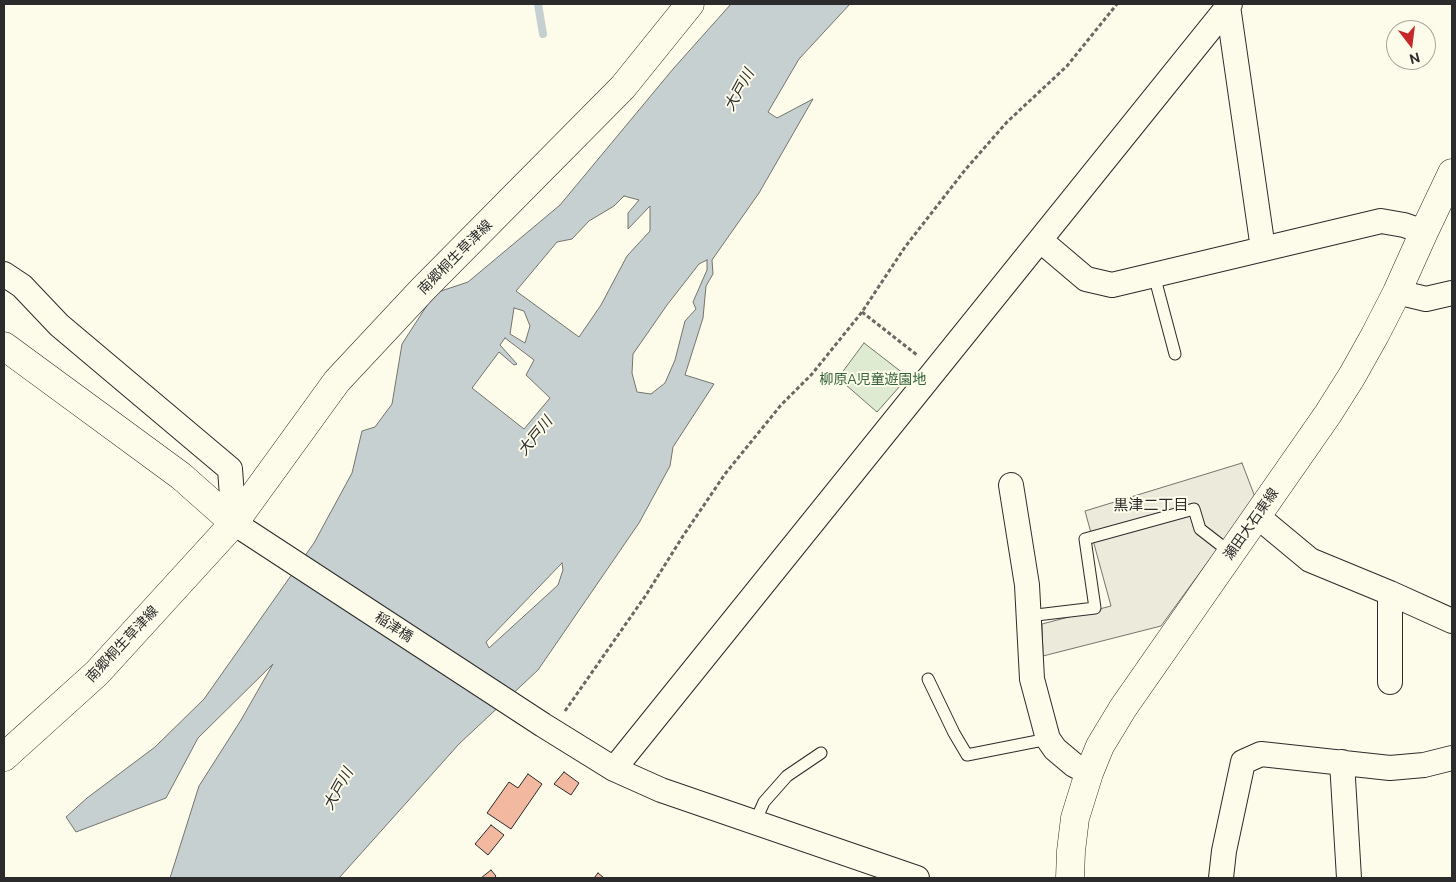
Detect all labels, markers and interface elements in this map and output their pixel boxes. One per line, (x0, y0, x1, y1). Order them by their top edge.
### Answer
north arrow (1386, 20, 1436, 70)
text: N (1408, 49, 1422, 68)
water label: 大戸川 (720, 66, 758, 114)
street label: 南郷桐生草津線 (414, 216, 496, 298)
park label: 柳原A児童遊園地 (819, 371, 927, 387)
water label: 大戸川 (514, 413, 556, 459)
street label: 瀬田大石東線 (1220, 485, 1282, 563)
district label: 黒津二丁目 (1114, 496, 1188, 514)
street label: 南郷桐生草津線 (82, 602, 162, 686)
street label: 稲津橋 (372, 609, 416, 645)
water label: 大戸川 (319, 765, 357, 813)

